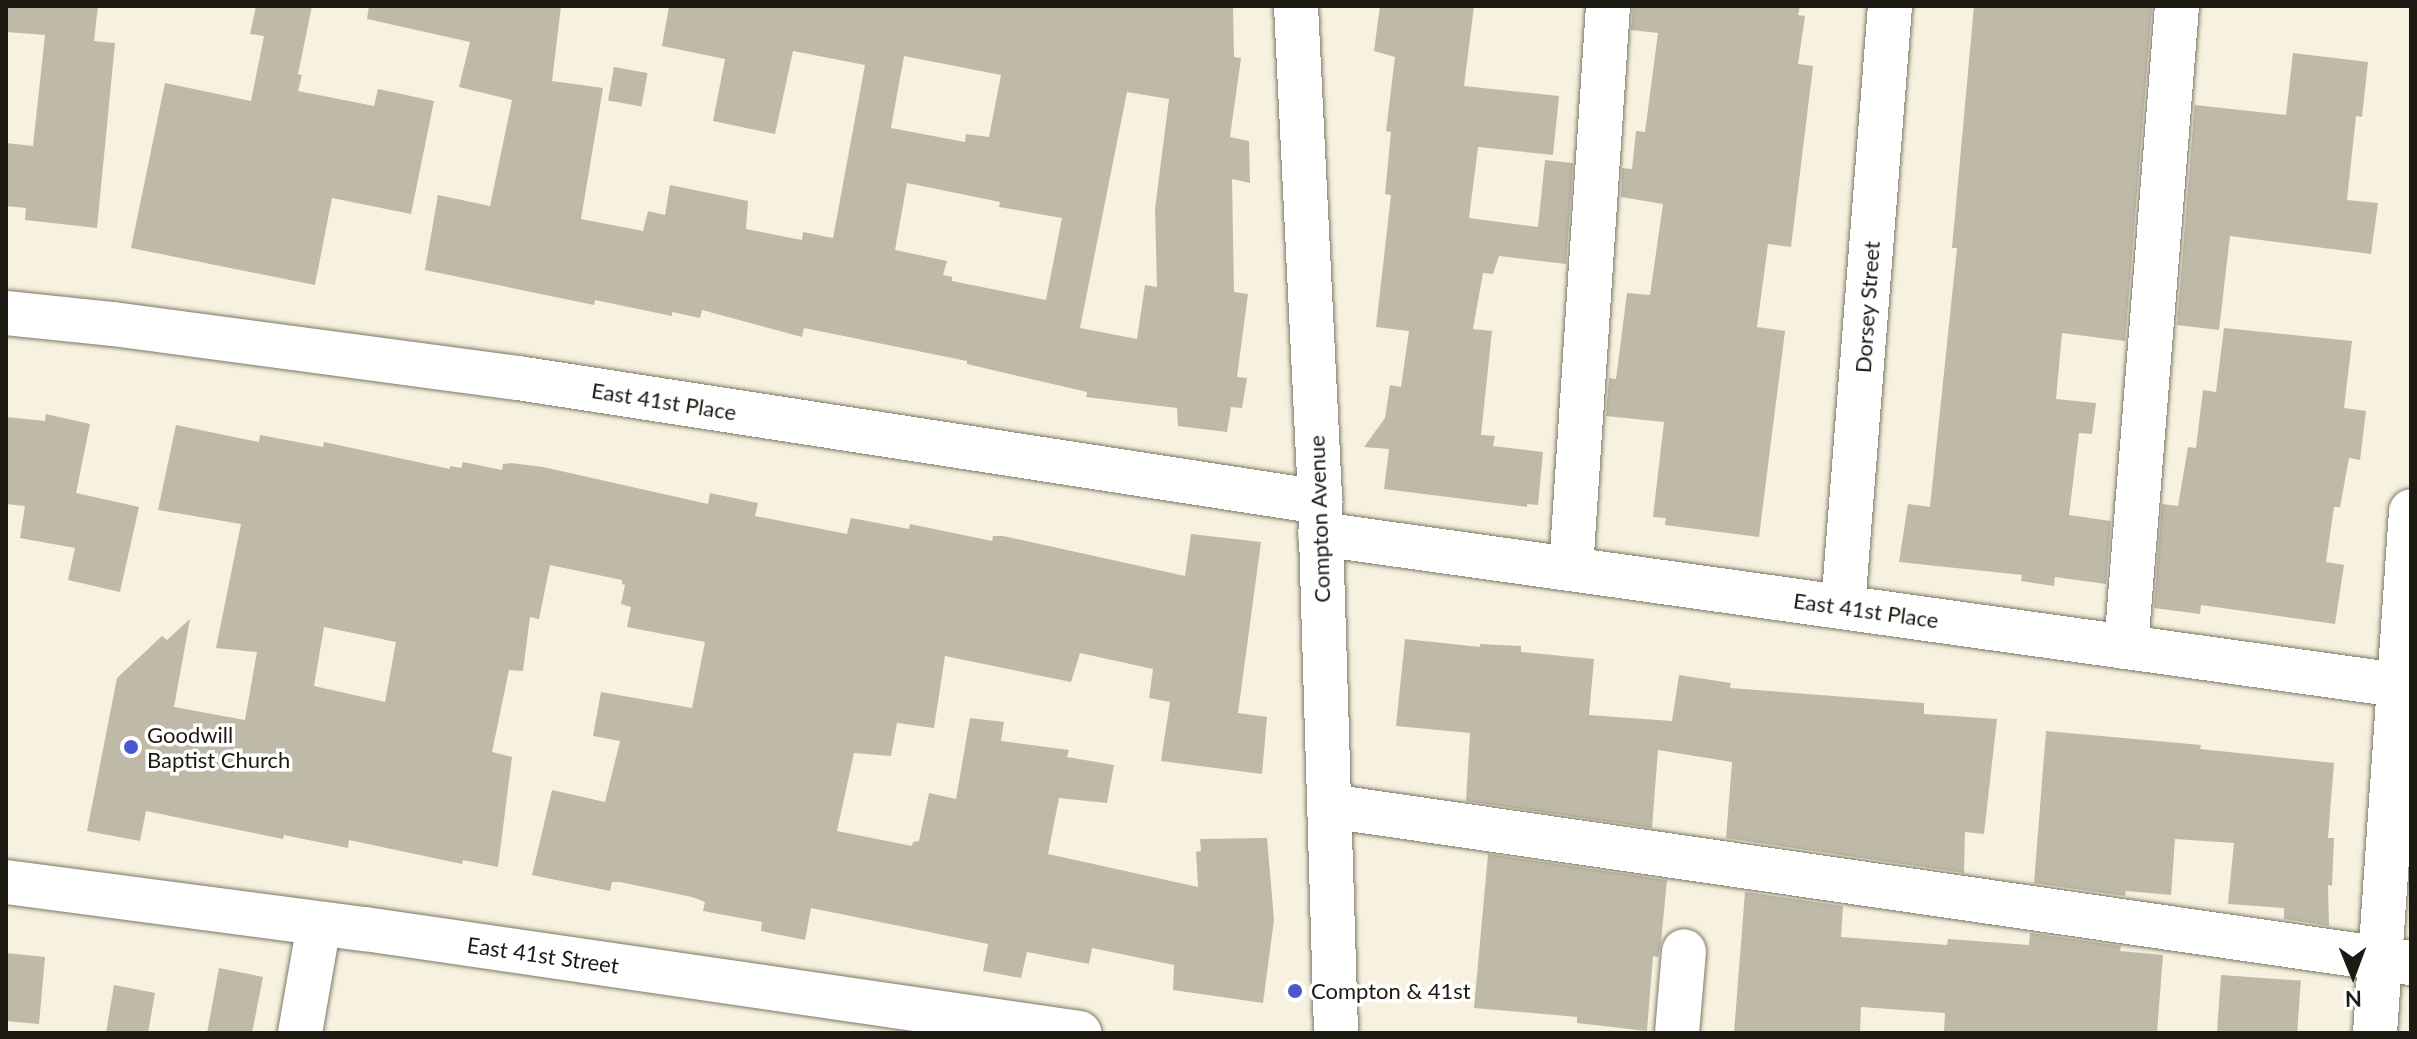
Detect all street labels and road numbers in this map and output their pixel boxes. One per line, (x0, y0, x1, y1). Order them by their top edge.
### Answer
street label: Dorsey Street (1849, 240, 1885, 374)
street label: East 41st Place (590, 377, 738, 425)
street label: Compton Avenue (1303, 434, 1335, 604)
street label: East 41st Place (1792, 587, 1940, 633)
street label: East 41st Street (465, 931, 621, 979)

